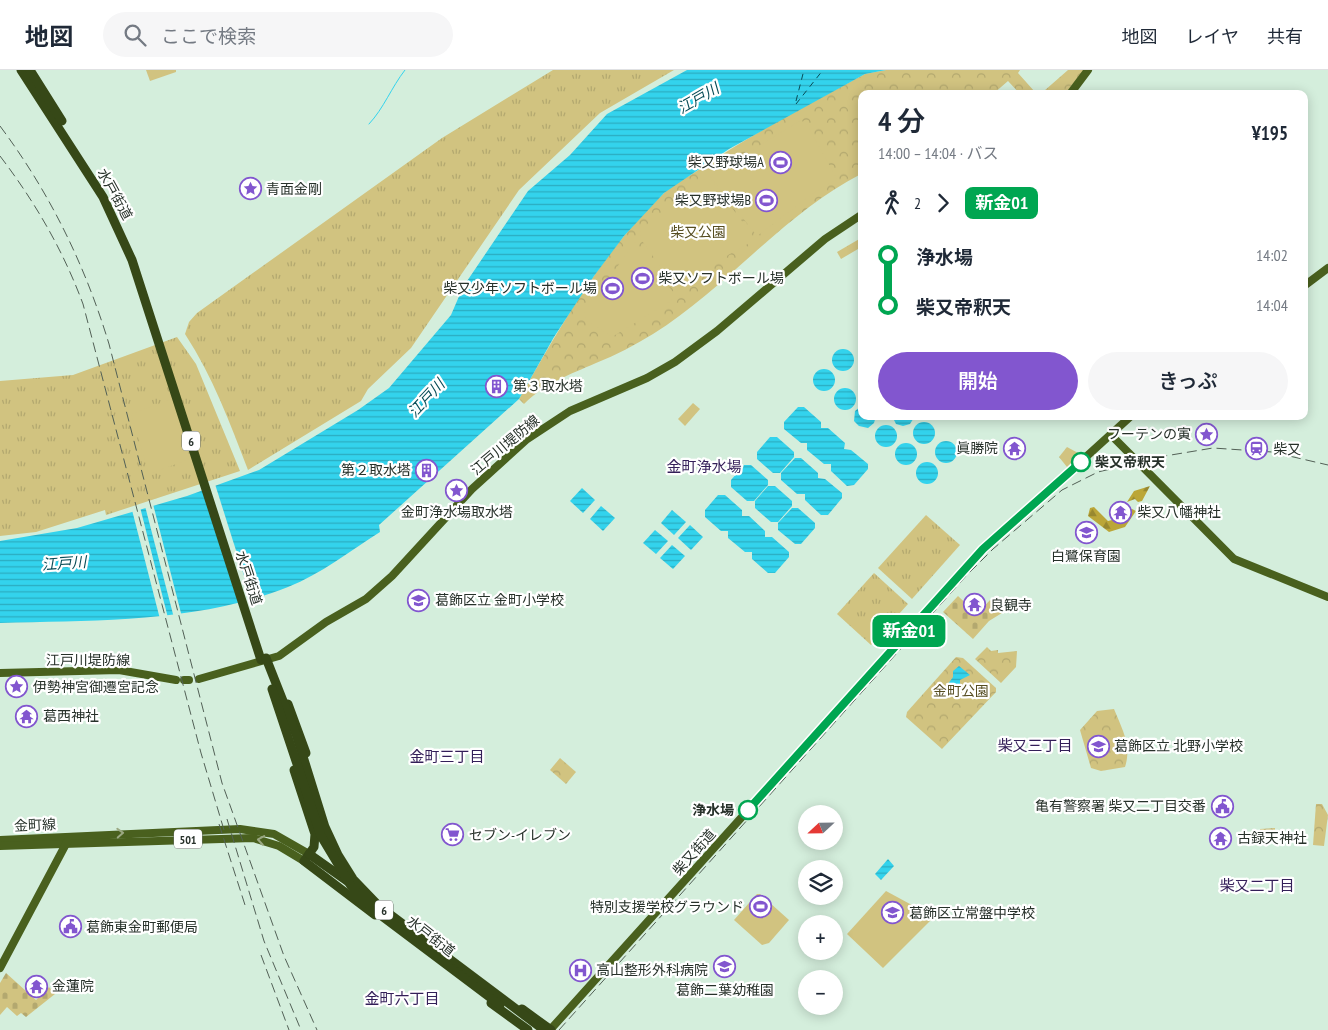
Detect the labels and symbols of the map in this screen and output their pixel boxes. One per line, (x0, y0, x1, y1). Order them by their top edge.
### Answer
water label: 江戸川 (674, 78, 724, 117)
sports icon: 柴又野球場A (768, 150, 792, 174)
place label: 柴又野球場A (687, 153, 764, 171)
street label: 水戸街道 (94, 165, 136, 223)
place icon: 青面金剛 (238, 177, 262, 201)
place label: 青面金剛 (266, 180, 322, 198)
sports icon: 柴又野球場B (755, 188, 779, 212)
place label: 柴又野球場B (674, 191, 751, 209)
park label: 柴又公園 (670, 223, 726, 241)
sports icon: 柴又ソフトボール場 (630, 266, 654, 290)
place label: 柴又ソフトボール場 (658, 269, 784, 287)
sports icon: 柴又少年ソフトボール場 (601, 276, 625, 300)
place label: 柴又少年ソフトボール場 (443, 279, 597, 297)
water label: 江戸川 (404, 374, 450, 421)
building icon: 第３取水塔 (485, 374, 509, 398)
place label: 第３取水塔 (513, 377, 583, 395)
street label: 江戸川堤防線 (467, 411, 543, 479)
place icon: フーテンの寅 (1195, 422, 1219, 446)
place label: フーテンの寅 (1107, 425, 1191, 443)
road number: 6 (182, 432, 200, 451)
temple icon: 眞勝院 (1002, 436, 1026, 460)
station icon: 柴又 (1245, 437, 1269, 461)
place label: 眞勝院 (956, 439, 998, 457)
place label: 柴又 (1273, 440, 1301, 458)
marker: 柴又帝釈天 (1071, 452, 1091, 472)
place label: 柴又帝釈天 (1095, 453, 1165, 471)
district label: 金町浄水場 (666, 457, 742, 476)
building icon: 第２取水塔 (415, 458, 439, 482)
place label: 第２取水塔 (341, 461, 411, 479)
place icon: 金町浄水場取水塔 (445, 478, 469, 502)
temple icon: 柴又八幡神社 (1109, 500, 1133, 524)
place label: 金町浄水場取水塔 (401, 503, 513, 521)
place label: 柴又八幡神社 (1137, 503, 1221, 521)
school or university icon: 白鷺保育園 (1074, 521, 1098, 545)
place label: 白鷺保育園 (1051, 547, 1121, 565)
street label: 水戸街道 (232, 549, 266, 607)
water label: 江戸川 (41, 552, 89, 574)
school or university icon: 葛飾区立 金町小学校 (407, 588, 431, 612)
place label: 葛飾区立 金町小学校 (435, 591, 564, 609)
temple icon: 良観寺 (962, 593, 986, 617)
place label: 良観寺 (990, 596, 1032, 614)
line badge: 新金01 (874, 615, 944, 647)
street label: 江戸川堤防線 (46, 651, 130, 669)
place icon: 伊勢神宮御遷宮記念 (5, 675, 29, 699)
place label: 伊勢神宮御遷宮記念 (33, 678, 159, 696)
park label: 金町公園 (933, 682, 989, 700)
temple icon: 葛西神社 (15, 704, 39, 728)
place label: 葛西神社 (43, 707, 99, 725)
school or university icon: 葛飾区立 北野小学校 (1086, 734, 1110, 758)
district label: 柴又三丁目 (997, 736, 1073, 755)
place label: 葛飾区立 北野小学校 (1114, 737, 1243, 755)
district label: 金町三丁目 (409, 747, 485, 766)
public building icon: 亀有警察署 柴又二丁目交番 (1210, 794, 1234, 818)
place label: 亀有警察署 柴又二丁目交番 (1035, 797, 1206, 815)
marker: 浄水場 (738, 800, 758, 820)
place label: 浄水場 (692, 801, 734, 819)
north arrow (798, 805, 842, 850)
street label: 金町線 (14, 815, 56, 835)
supermarket icon: セブン-イレブン (441, 823, 465, 847)
street label: 柴又街道 (669, 825, 719, 879)
place label: セブン-イレブン (469, 826, 571, 844)
temple icon: 古録天神社 (1209, 826, 1233, 850)
one-way arrow (116, 828, 124, 839)
place label: 古録天神社 (1237, 829, 1307, 847)
road number: 501 (174, 830, 202, 849)
one-way arrow (257, 835, 265, 846)
district label: 柴又二丁目 (1219, 876, 1295, 895)
sports icon: 特別支援学校グラウンド (748, 895, 772, 919)
place label: 特別支援学校グラウンド (590, 898, 744, 916)
road number: 6 (375, 900, 393, 920)
school or university icon: 葛飾区立常盤中学校 (881, 901, 905, 925)
place label: 葛飾区立常盤中学校 (909, 904, 1035, 922)
street label: 水戸街道 (403, 912, 459, 960)
public building icon: 葛飾東金町郵便局 (58, 915, 82, 939)
place label: 葛飾東金町郵便局 (86, 918, 198, 936)
school or university icon: 葛飾二葉幼稚園 (713, 955, 737, 979)
hospital icon: 高山整形外科病院 (568, 958, 592, 982)
place label: 高山整形外科病院 (596, 961, 708, 979)
temple icon: 金蓮院 (24, 974, 48, 998)
place label: 金蓮院 (52, 977, 94, 995)
place label: 葛飾二葉幼稚園 (676, 981, 774, 999)
district label: 金町六丁目 (364, 989, 440, 1008)

